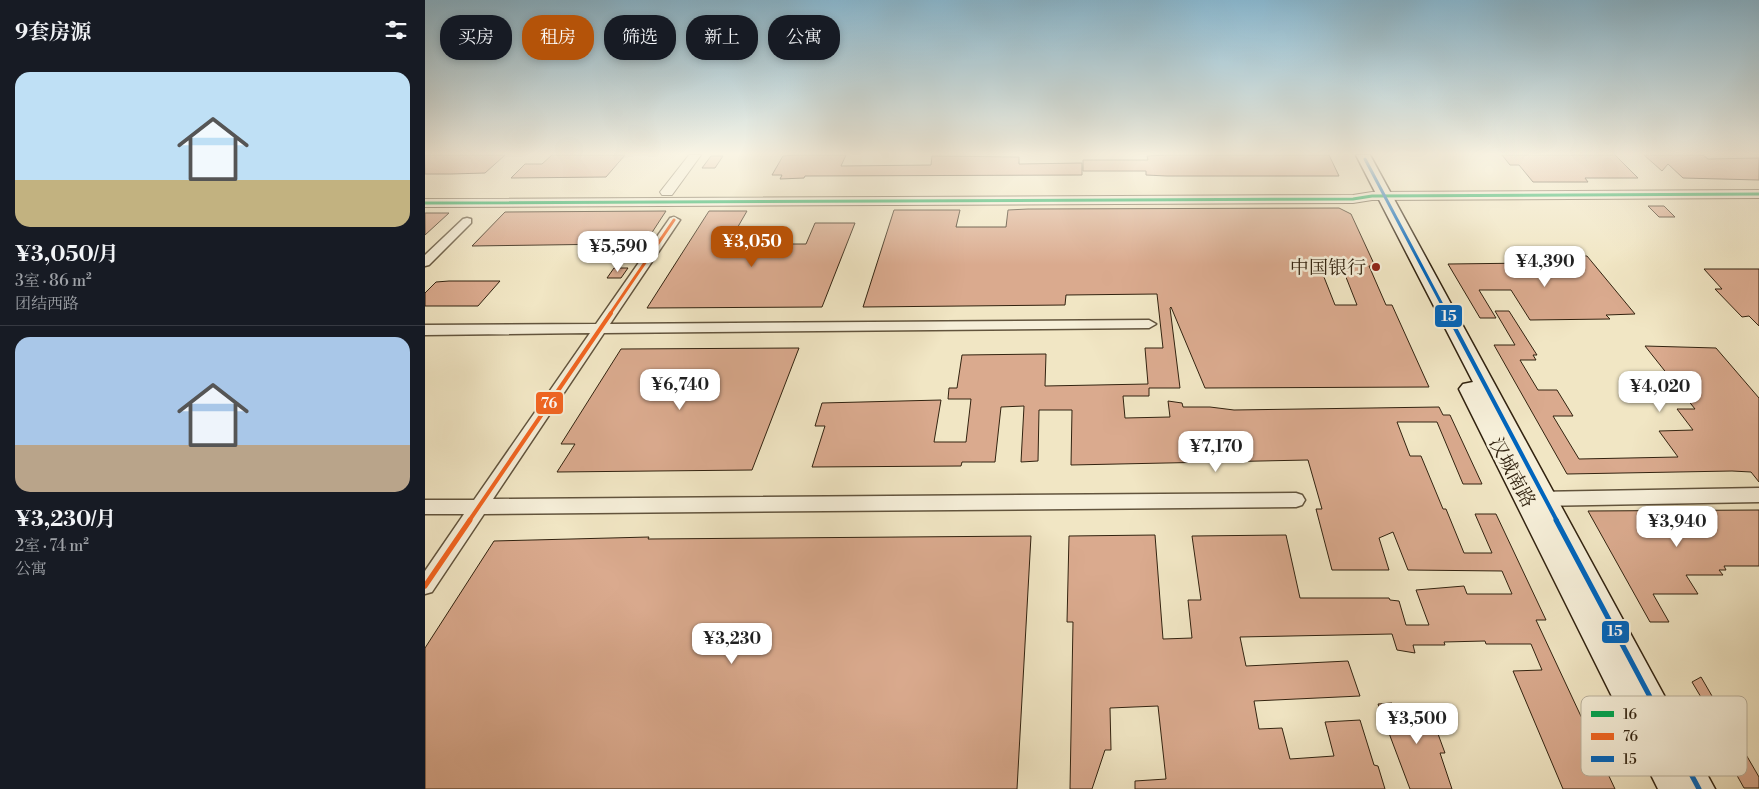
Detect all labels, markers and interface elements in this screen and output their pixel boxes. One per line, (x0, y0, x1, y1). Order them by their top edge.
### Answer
chip: 买房 (440, 15, 512, 60)
chip: 租房 (522, 15, 594, 60)
chip: 筛选 (604, 15, 676, 60)
chip: 新上 (686, 15, 758, 60)
chip: 公寓 (768, 15, 840, 60)
icon: filters (382, 16, 410, 44)
text: 9套房源 (15, 20, 91, 46)
icon: home (168, 104, 258, 194)
pin: ¥3,050 (711, 226, 793, 268)
pin: ¥5,590 (577, 230, 659, 273)
text: ¥3,050 (722, 232, 782, 252)
text: ¥5,590 (589, 237, 647, 257)
text: ¥3,050/月 (15, 242, 119, 268)
pin: ¥4,390 (1504, 246, 1586, 288)
text: ¥4,390 (1515, 252, 1575, 272)
place label: 中国银行 (1290, 256, 1366, 280)
marker: 中国银行 (1370, 261, 1382, 273)
text: 3室 · 86 m² (15, 271, 92, 291)
text: 团结西路 (15, 294, 79, 314)
line badge: 15 (1434, 304, 1463, 328)
text: 15 (1441, 308, 1457, 326)
pin: ¥6,740 (639, 368, 721, 411)
icon: home (168, 370, 258, 460)
pin: ¥4,020 (1619, 370, 1701, 413)
text: ¥6,740 (651, 375, 709, 395)
text: ¥4,020 (1630, 377, 1690, 397)
line badge: 76 (535, 391, 564, 415)
text: 76 (541, 395, 557, 413)
pin: ¥7,170 (1175, 430, 1257, 473)
street label: 汉城南路 (1484, 433, 1541, 512)
text: ¥7,170 (1189, 437, 1243, 457)
pin: ¥3,940 (1636, 506, 1718, 548)
text: ¥3,230/月 (15, 507, 116, 533)
text: ¥3,940 (1647, 512, 1707, 532)
text: 2室 · 74 m² (15, 536, 89, 556)
text: 公寓 (15, 559, 47, 579)
line badge: 15 (1601, 620, 1630, 644)
pin: ¥3,230 (691, 622, 773, 665)
text: 15 (1607, 623, 1623, 641)
text: ¥3,230 (703, 629, 761, 649)
legend (1581, 696, 1747, 776)
pin: ¥3,500 (1376, 702, 1458, 745)
text: 16 (1623, 706, 1638, 724)
text: ¥3,500 (1387, 709, 1447, 729)
text: 76 (1623, 728, 1639, 746)
text: 15 (1623, 751, 1637, 769)

